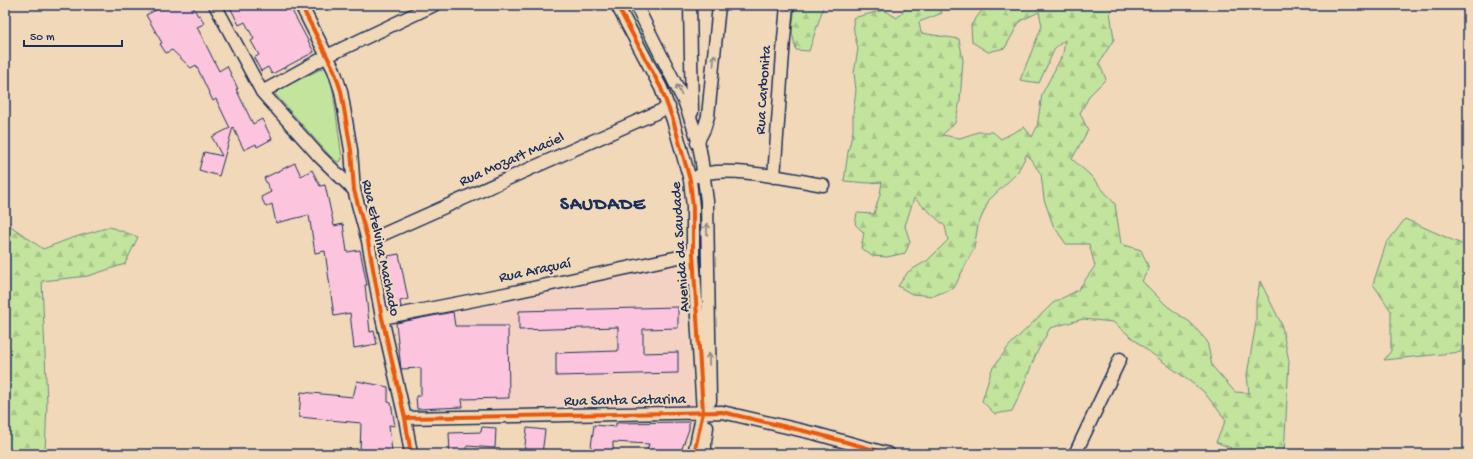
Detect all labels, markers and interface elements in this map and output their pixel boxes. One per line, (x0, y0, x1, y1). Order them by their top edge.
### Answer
scale bar (24, 22, 122, 48)
text: 50 m (30, 31, 55, 45)
street label: Rua Carbonita (752, 44, 776, 135)
one-way arrow (710, 54, 718, 67)
one-way arrow (675, 84, 682, 96)
street label: Rua Mozart Maciel (457, 129, 567, 191)
street label: Rua Etelvina Machado (357, 178, 403, 318)
street label: Avenida da Saudade (667, 181, 695, 313)
district label: SAUDADE (560, 194, 646, 217)
one-way arrow (703, 223, 711, 236)
street label: Rua Araçuaí (497, 254, 573, 287)
one-way arrow (705, 353, 713, 366)
street label: Rua Santa Catarina (564, 391, 687, 411)

